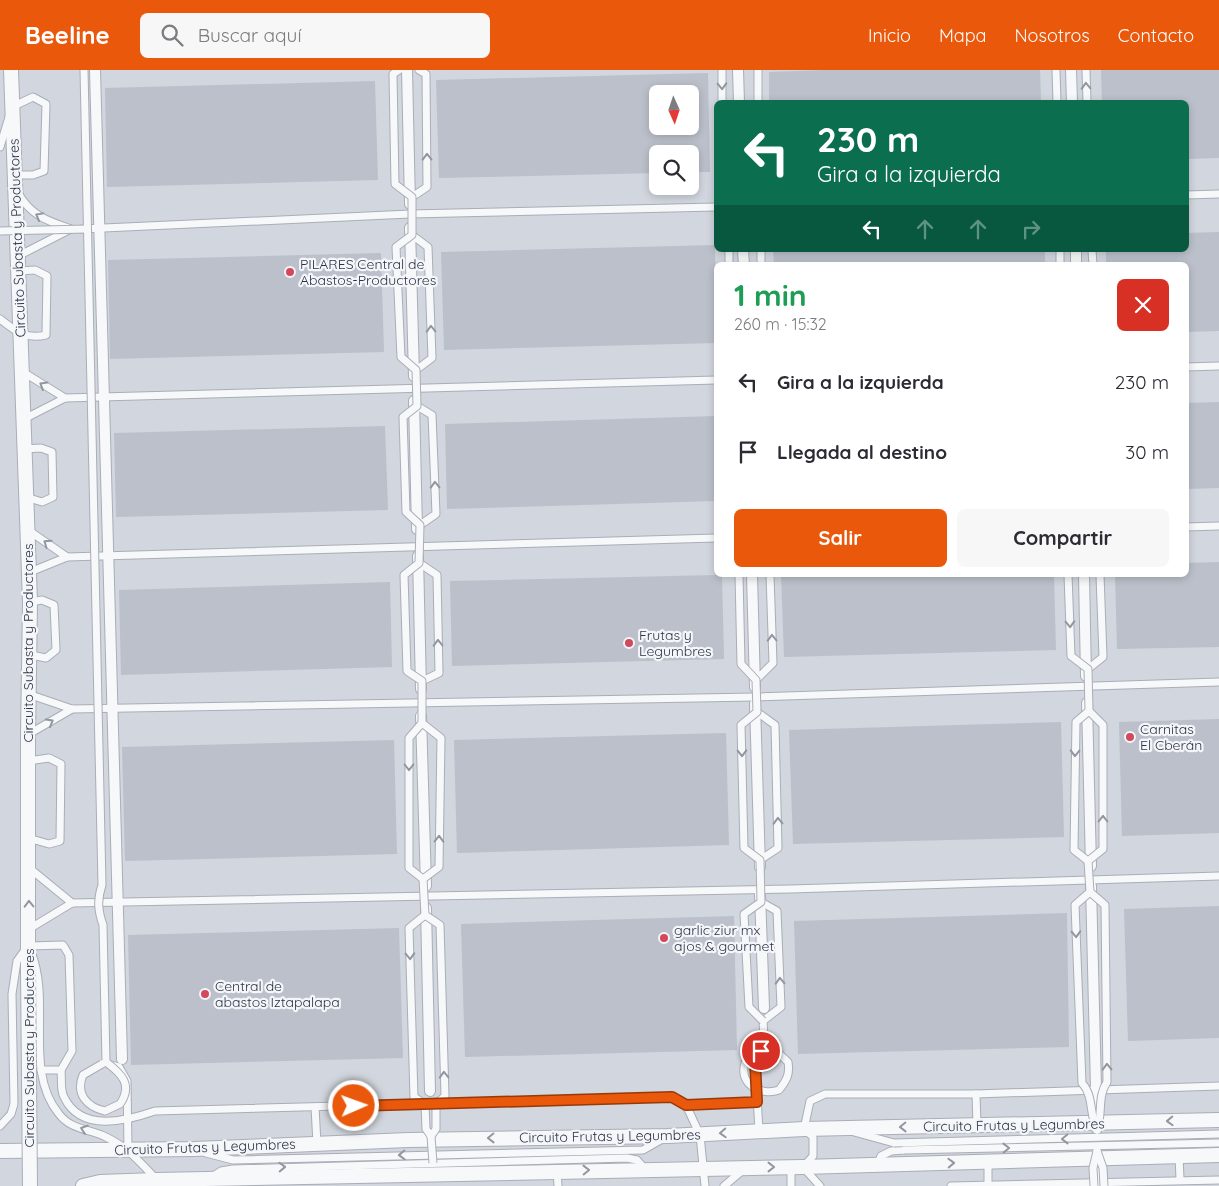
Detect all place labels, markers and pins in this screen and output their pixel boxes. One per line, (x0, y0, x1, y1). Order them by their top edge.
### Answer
place label: PILARES Central de Abastos-Productores (300, 255, 436, 289)
marker: PILARES Central de Abastos-Productores (284, 266, 296, 278)
place label: Frutas y Legumbres (639, 626, 712, 660)
marker: Frutas y Legumbres (623, 637, 635, 649)
place label: Carnitas El Cberán (1140, 720, 1202, 754)
marker: Carnitas El Cberán (1124, 731, 1136, 743)
place label: garlic ziur mx ajos & gourmet (674, 921, 774, 955)
marker: garlic ziur mx ajos & gourmet (658, 932, 670, 944)
place label: Central de abastos Iztapalapa (215, 977, 340, 1011)
marker: Central de abastos Iztapalapa (199, 988, 211, 1000)
pin (740, 1030, 782, 1072)

